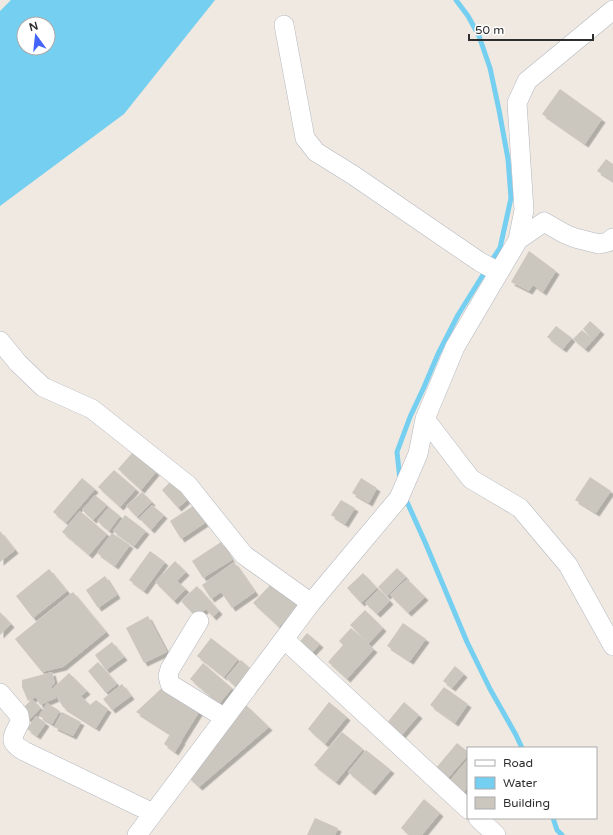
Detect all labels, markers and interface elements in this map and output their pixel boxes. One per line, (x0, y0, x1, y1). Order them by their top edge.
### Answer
north arrow (16, 16, 56, 56)
scale bar (469, 16, 593, 42)
text: N (28, 19, 39, 34)
text: 50 m (475, 23, 504, 37)
legend (467, 747, 597, 819)
text: Road (503, 756, 533, 770)
text: Water (503, 776, 538, 790)
text: Building (503, 796, 550, 810)

